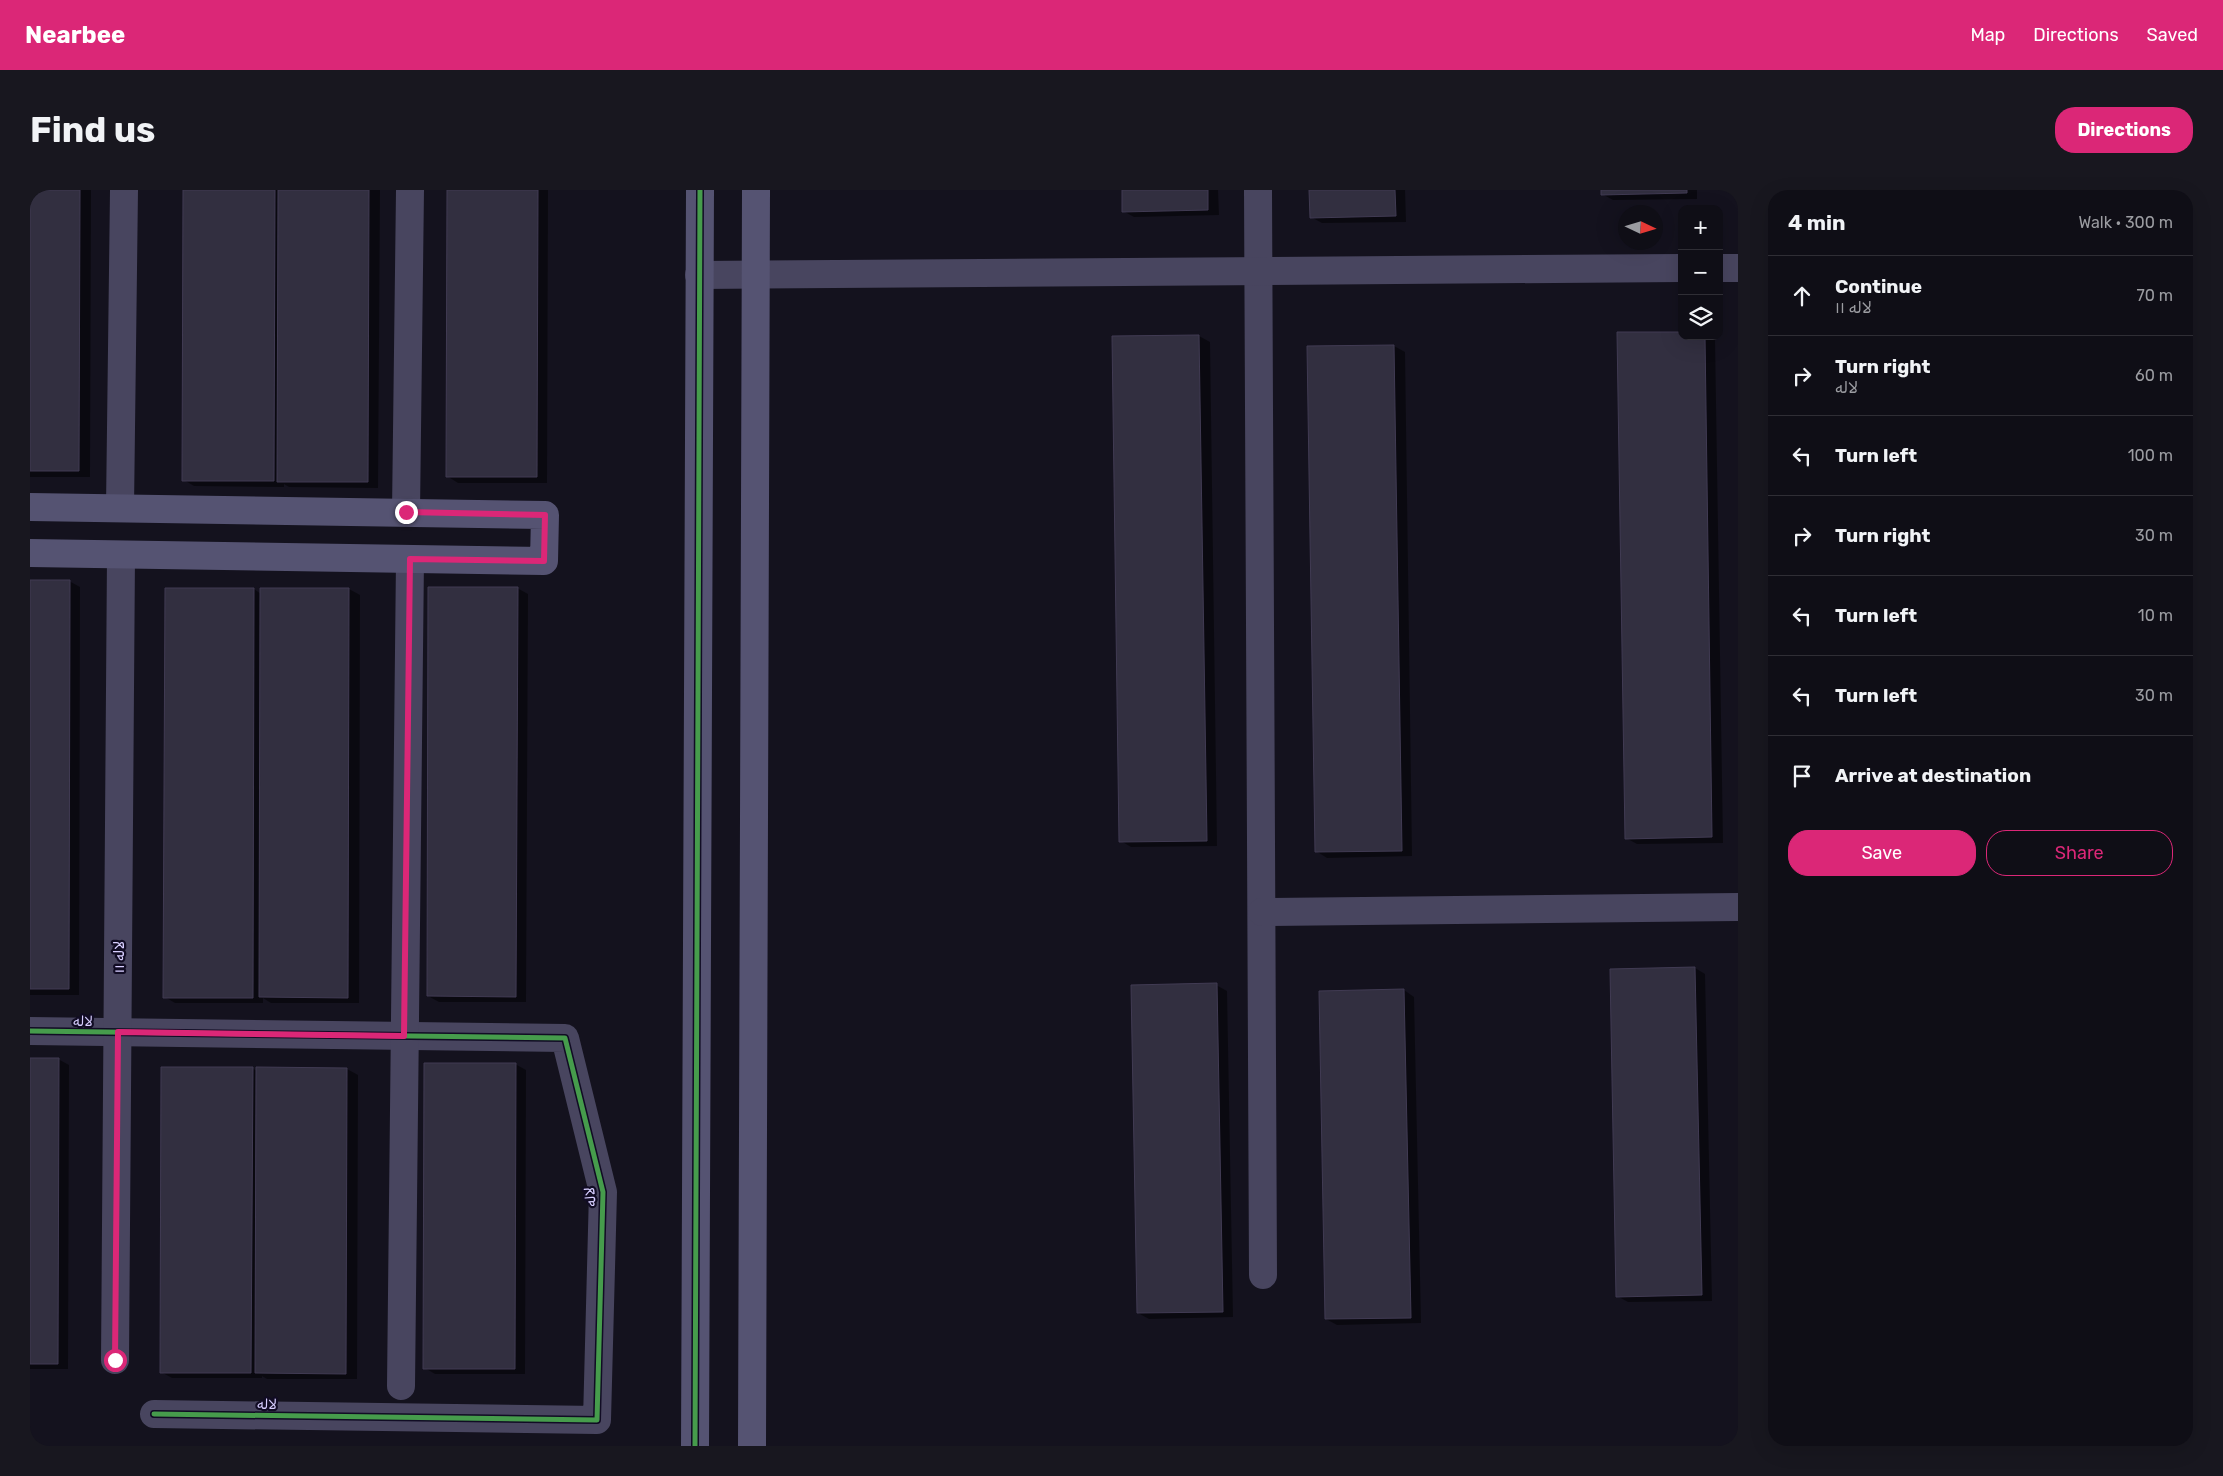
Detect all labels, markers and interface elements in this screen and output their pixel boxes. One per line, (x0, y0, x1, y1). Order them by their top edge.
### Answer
text: Nearbee (25, 21, 125, 49)
text: Map (1970, 24, 2005, 46)
text: Directions (2033, 24, 2119, 46)
text: Saved (2147, 24, 2198, 46)
button: Directions (2055, 107, 2193, 153)
text: Find us (30, 109, 155, 151)
north arrow (1618, 205, 1663, 250)
map controls (1678, 205, 1723, 340)
button: + (1678, 205, 1723, 250)
text: 4 min (1788, 210, 1846, 235)
text: Walk · 300 m (2079, 213, 2173, 232)
button: − (1678, 250, 1723, 295)
text: Continue (1835, 275, 1922, 298)
icon: ahead (1788, 282, 1816, 310)
text: 70 m (2136, 286, 2173, 305)
button: layers (1678, 295, 1723, 340)
text: لاله ۱۱ (1835, 298, 1872, 317)
text: Turn right (1835, 355, 1930, 378)
icon: right (1788, 362, 1816, 390)
text: 60 m (2135, 366, 2173, 385)
text: لاله (1835, 378, 1858, 397)
icon: left (1788, 442, 1816, 470)
text: Turn left (1835, 444, 1917, 467)
text: 100 m (2128, 446, 2173, 465)
route end (395, 501, 418, 524)
icon: right (1788, 522, 1816, 550)
text: Turn right (1835, 524, 1930, 547)
text: 30 m (2135, 526, 2173, 545)
icon: left (1788, 602, 1816, 630)
text: Turn left (1835, 604, 1917, 627)
text: 10 m (2138, 606, 2173, 625)
icon: left (1788, 682, 1816, 710)
text: Turn left (1835, 684, 1917, 707)
text: 30 m (2135, 686, 2173, 705)
icon: arrive (1788, 762, 1816, 790)
text: Arrive at destination (1835, 764, 2031, 787)
button: Save (1788, 830, 1976, 876)
button: Share (1986, 830, 2173, 876)
street label: لاله ۱۱ (111, 941, 128, 973)
street label: لاله (73, 1013, 93, 1030)
street label: لاله (581, 1186, 600, 1208)
route start (104, 1349, 127, 1372)
street label: لاله (257, 1396, 277, 1413)

